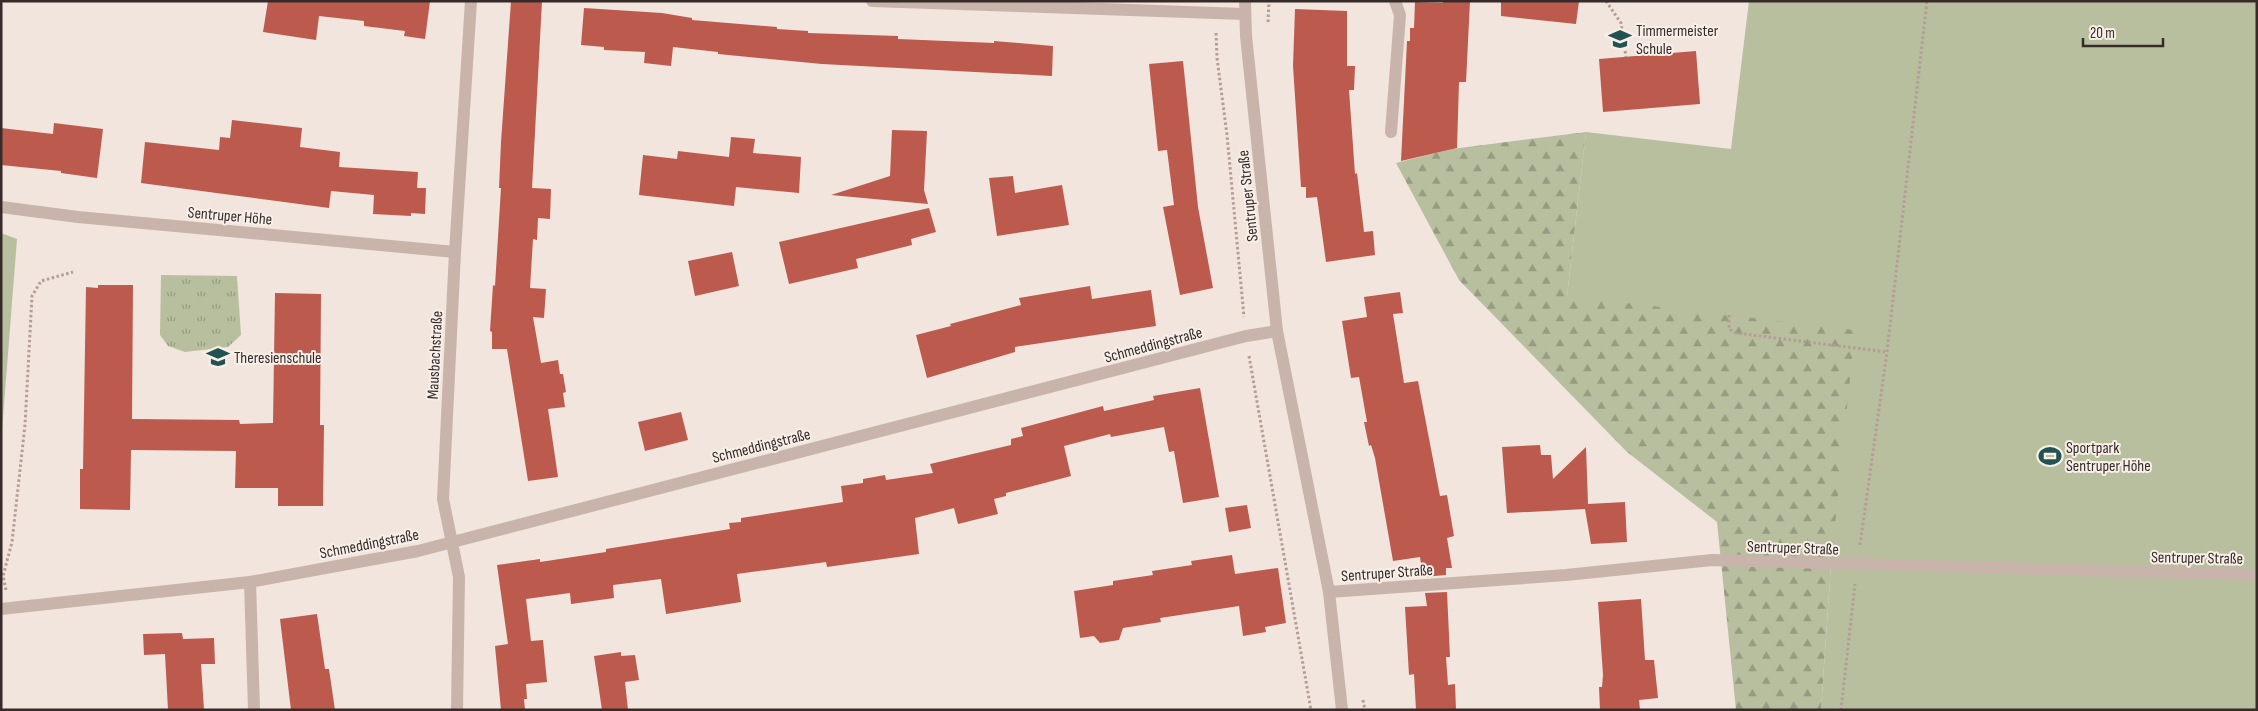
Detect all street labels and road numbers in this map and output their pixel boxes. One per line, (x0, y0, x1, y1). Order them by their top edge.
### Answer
street label: Sentruper Straße (1234, 149, 1263, 243)
street label: Sentruper Höhe (187, 203, 273, 230)
street label: Mausbachstraße (424, 310, 447, 400)
street label: Schmeddingstraße (1102, 323, 1204, 368)
street label: Schmeddingstraße (710, 425, 812, 468)
street label: Schmeddingstraße (318, 526, 420, 563)
street label: Sentruper Straße (1747, 537, 1839, 560)
street label: Sentruper Straße (2151, 548, 2243, 569)
street label: Sentruper Straße (1341, 561, 1434, 586)

